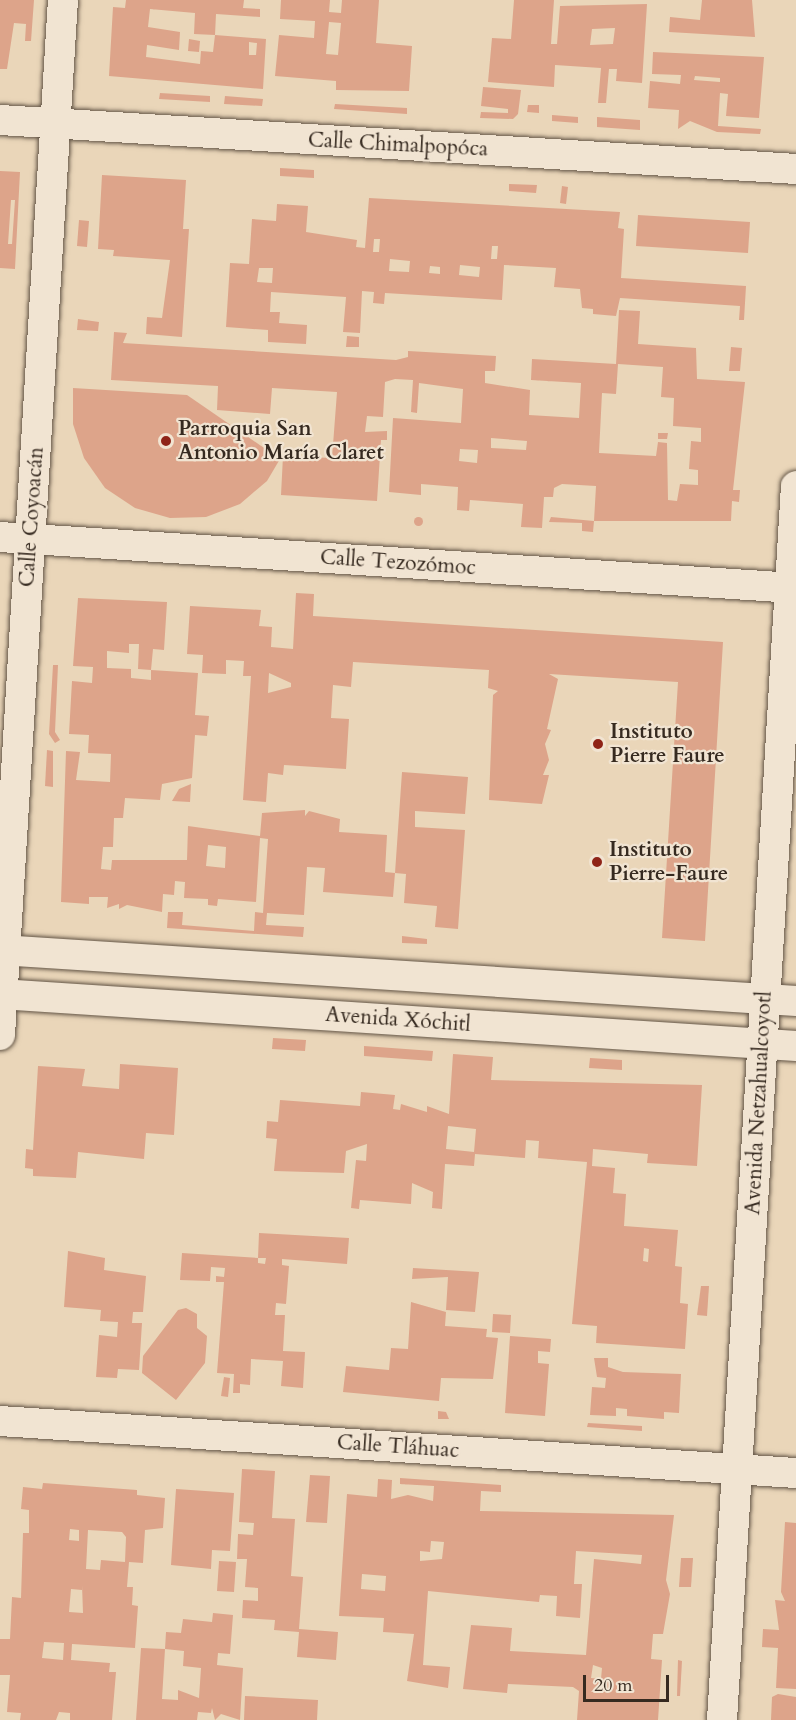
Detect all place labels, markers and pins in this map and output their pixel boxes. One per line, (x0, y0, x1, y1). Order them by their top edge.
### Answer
place label: Parroquia San Antonio María Claret (178, 416, 384, 466)
marker: Parroquia San Antonio María Claret (159, 434, 173, 448)
place label: Instituto Pierre Faure (610, 719, 725, 769)
marker: Instituto Pierre Faure (591, 737, 605, 751)
place label: Instituto Pierre-Faure (609, 837, 728, 887)
marker: Instituto Pierre-Faure (590, 855, 604, 869)

